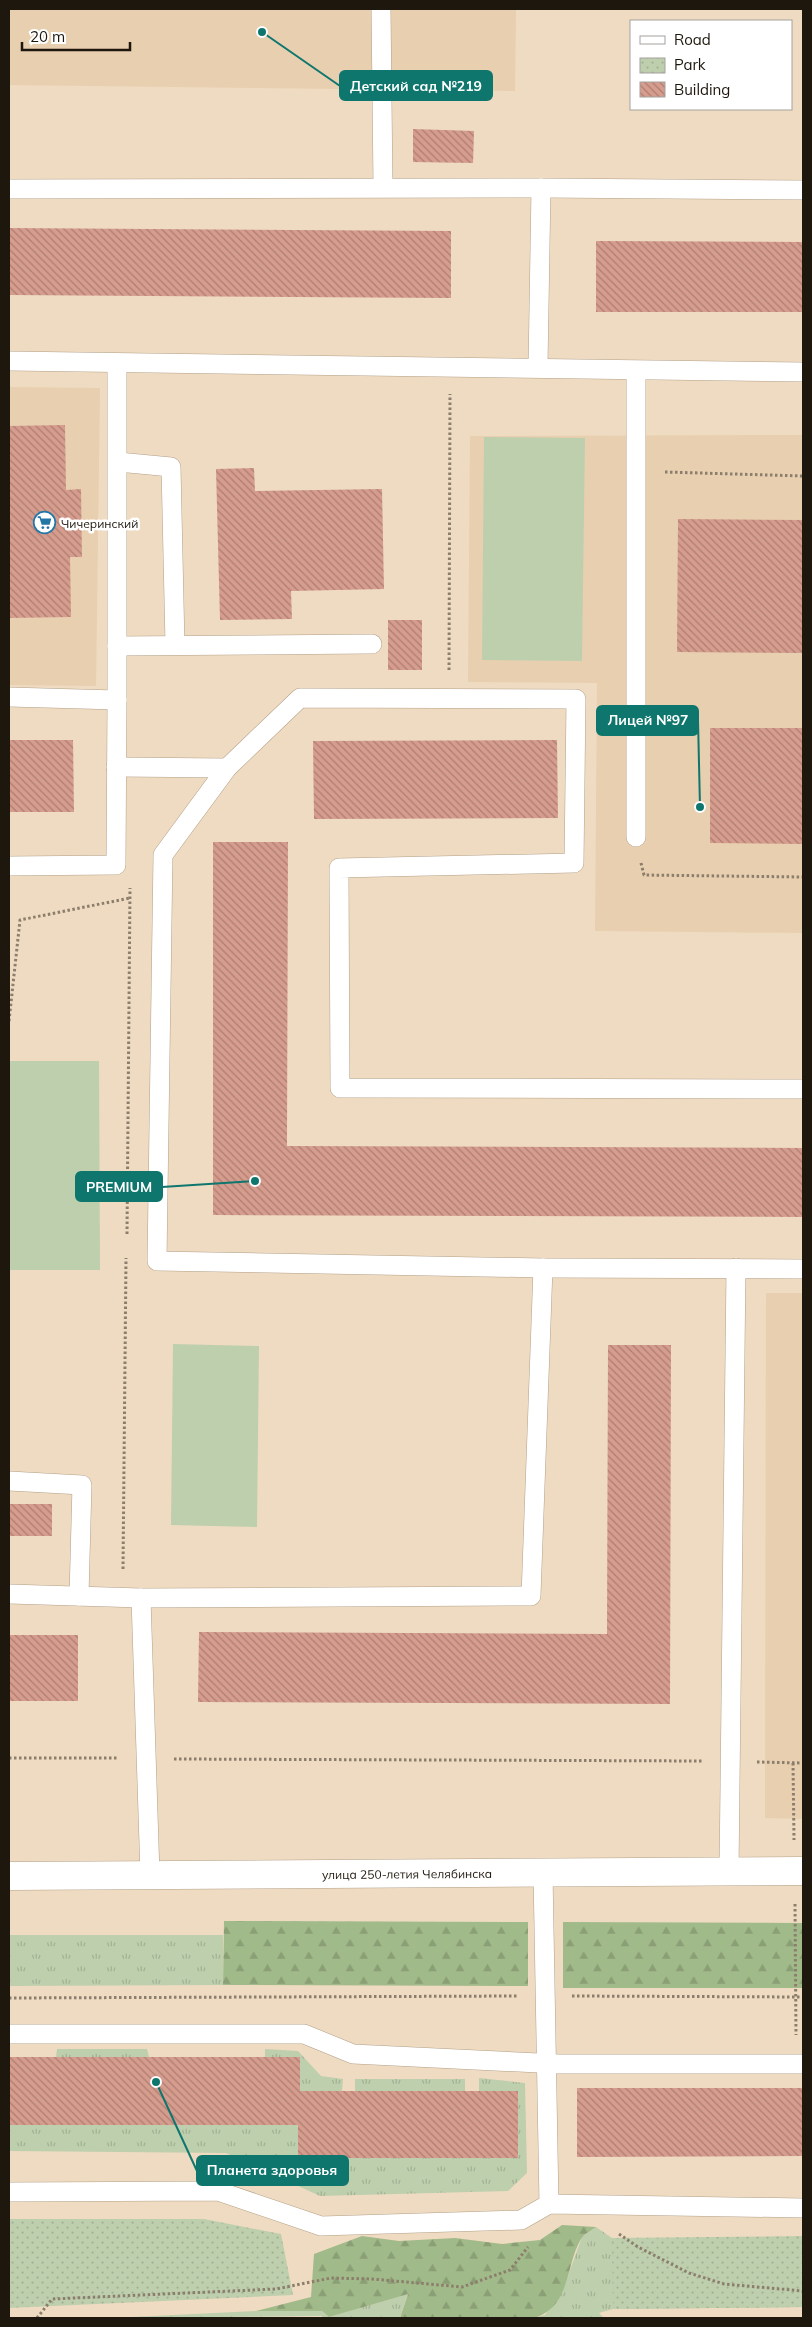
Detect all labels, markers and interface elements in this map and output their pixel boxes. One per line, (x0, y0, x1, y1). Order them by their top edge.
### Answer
scale bar (22, 20, 130, 52)
legend (630, 20, 792, 110)
text: 20 m (30, 27, 65, 46)
text: Road (674, 30, 711, 49)
text: Park (674, 55, 706, 74)
callout: Детский сад №219 (340, 71, 492, 100)
text: Детский сад №219 (350, 77, 482, 95)
text: Building (674, 80, 730, 99)
supermarket icon: Чичеринский (33, 511, 57, 535)
place label: Чичеринский (61, 516, 138, 531)
callout: Лицей №97 (597, 706, 698, 735)
text: Лицей №97 (607, 711, 689, 729)
callout: PREMIUM (76, 1172, 162, 1201)
text: PREMIUM (86, 1178, 152, 1196)
street label: улица 250-летия Челябинска (322, 1865, 492, 1882)
callout: Планета здоровья (197, 2156, 348, 2185)
text: Планета здоровья (207, 2161, 337, 2179)

